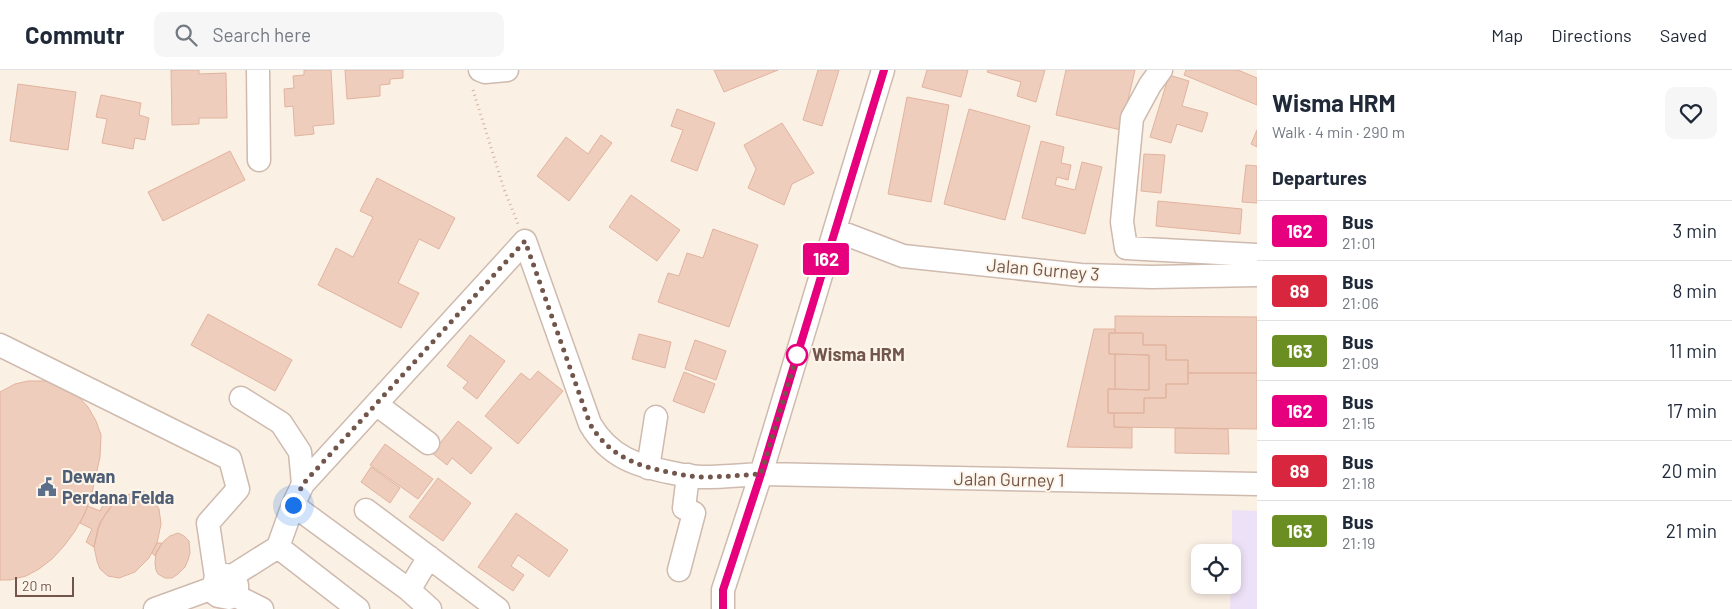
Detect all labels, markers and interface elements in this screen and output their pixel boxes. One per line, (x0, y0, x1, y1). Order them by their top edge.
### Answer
search box (154, 12, 504, 57)
text: Commutr (25, 20, 124, 49)
icon: search (172, 21, 200, 49)
text: Search here (212, 23, 311, 46)
text: Map (1491, 24, 1523, 46)
text: Directions (1551, 24, 1632, 46)
text: Saved (1660, 24, 1707, 46)
button: heart (1665, 87, 1717, 139)
text: Wisma HRM (1272, 88, 1396, 117)
text: Walk · 4 min · 290 m (1272, 122, 1405, 141)
text: Departures (1272, 166, 1367, 189)
text: Bus (1342, 210, 1374, 233)
text: 3 min (1673, 219, 1717, 242)
text: 162 (1286, 220, 1313, 242)
text: 21:01 (1342, 233, 1376, 252)
line badge: 162 (797, 243, 855, 275)
text: 162 (813, 248, 839, 270)
street label: Jalan Gurney 3 (986, 253, 1101, 285)
text: Bus (1342, 270, 1374, 293)
text: 8 min (1673, 279, 1717, 302)
text: 89 (1290, 280, 1309, 302)
text: 21:06 (1342, 293, 1379, 312)
text: Bus (1342, 330, 1374, 353)
text: 11 min (1669, 339, 1717, 362)
text: 163 (1287, 340, 1312, 362)
place label: Wisma HRM (812, 343, 905, 365)
marker: Wisma HRM (786, 344, 808, 366)
text: 21:09 (1342, 353, 1379, 372)
text: Bus (1342, 390, 1374, 413)
text: 17 min (1667, 399, 1717, 422)
text: 162 (1286, 400, 1313, 422)
text: 21:15 (1342, 413, 1375, 432)
text: Bus (1342, 450, 1374, 473)
text: 20 min (1661, 459, 1717, 482)
text: 89 (1290, 460, 1309, 482)
place label: Dewan Perdana Felda (62, 465, 174, 508)
street label: Jalan Gurney 1 (954, 467, 1064, 491)
text: 21:18 (1342, 473, 1375, 492)
public building icon: Dewan Perdana Felda (36, 476, 58, 498)
your location (281, 493, 306, 518)
text: Bus (1342, 510, 1374, 533)
text: 21 min (1666, 519, 1717, 542)
text: 163 (1287, 520, 1312, 542)
text: 21:19 (1342, 533, 1375, 552)
map controls (1191, 544, 1241, 594)
button: locate (1191, 544, 1241, 594)
scale bar (15, 574, 74, 597)
text: 20 m (22, 577, 52, 594)

